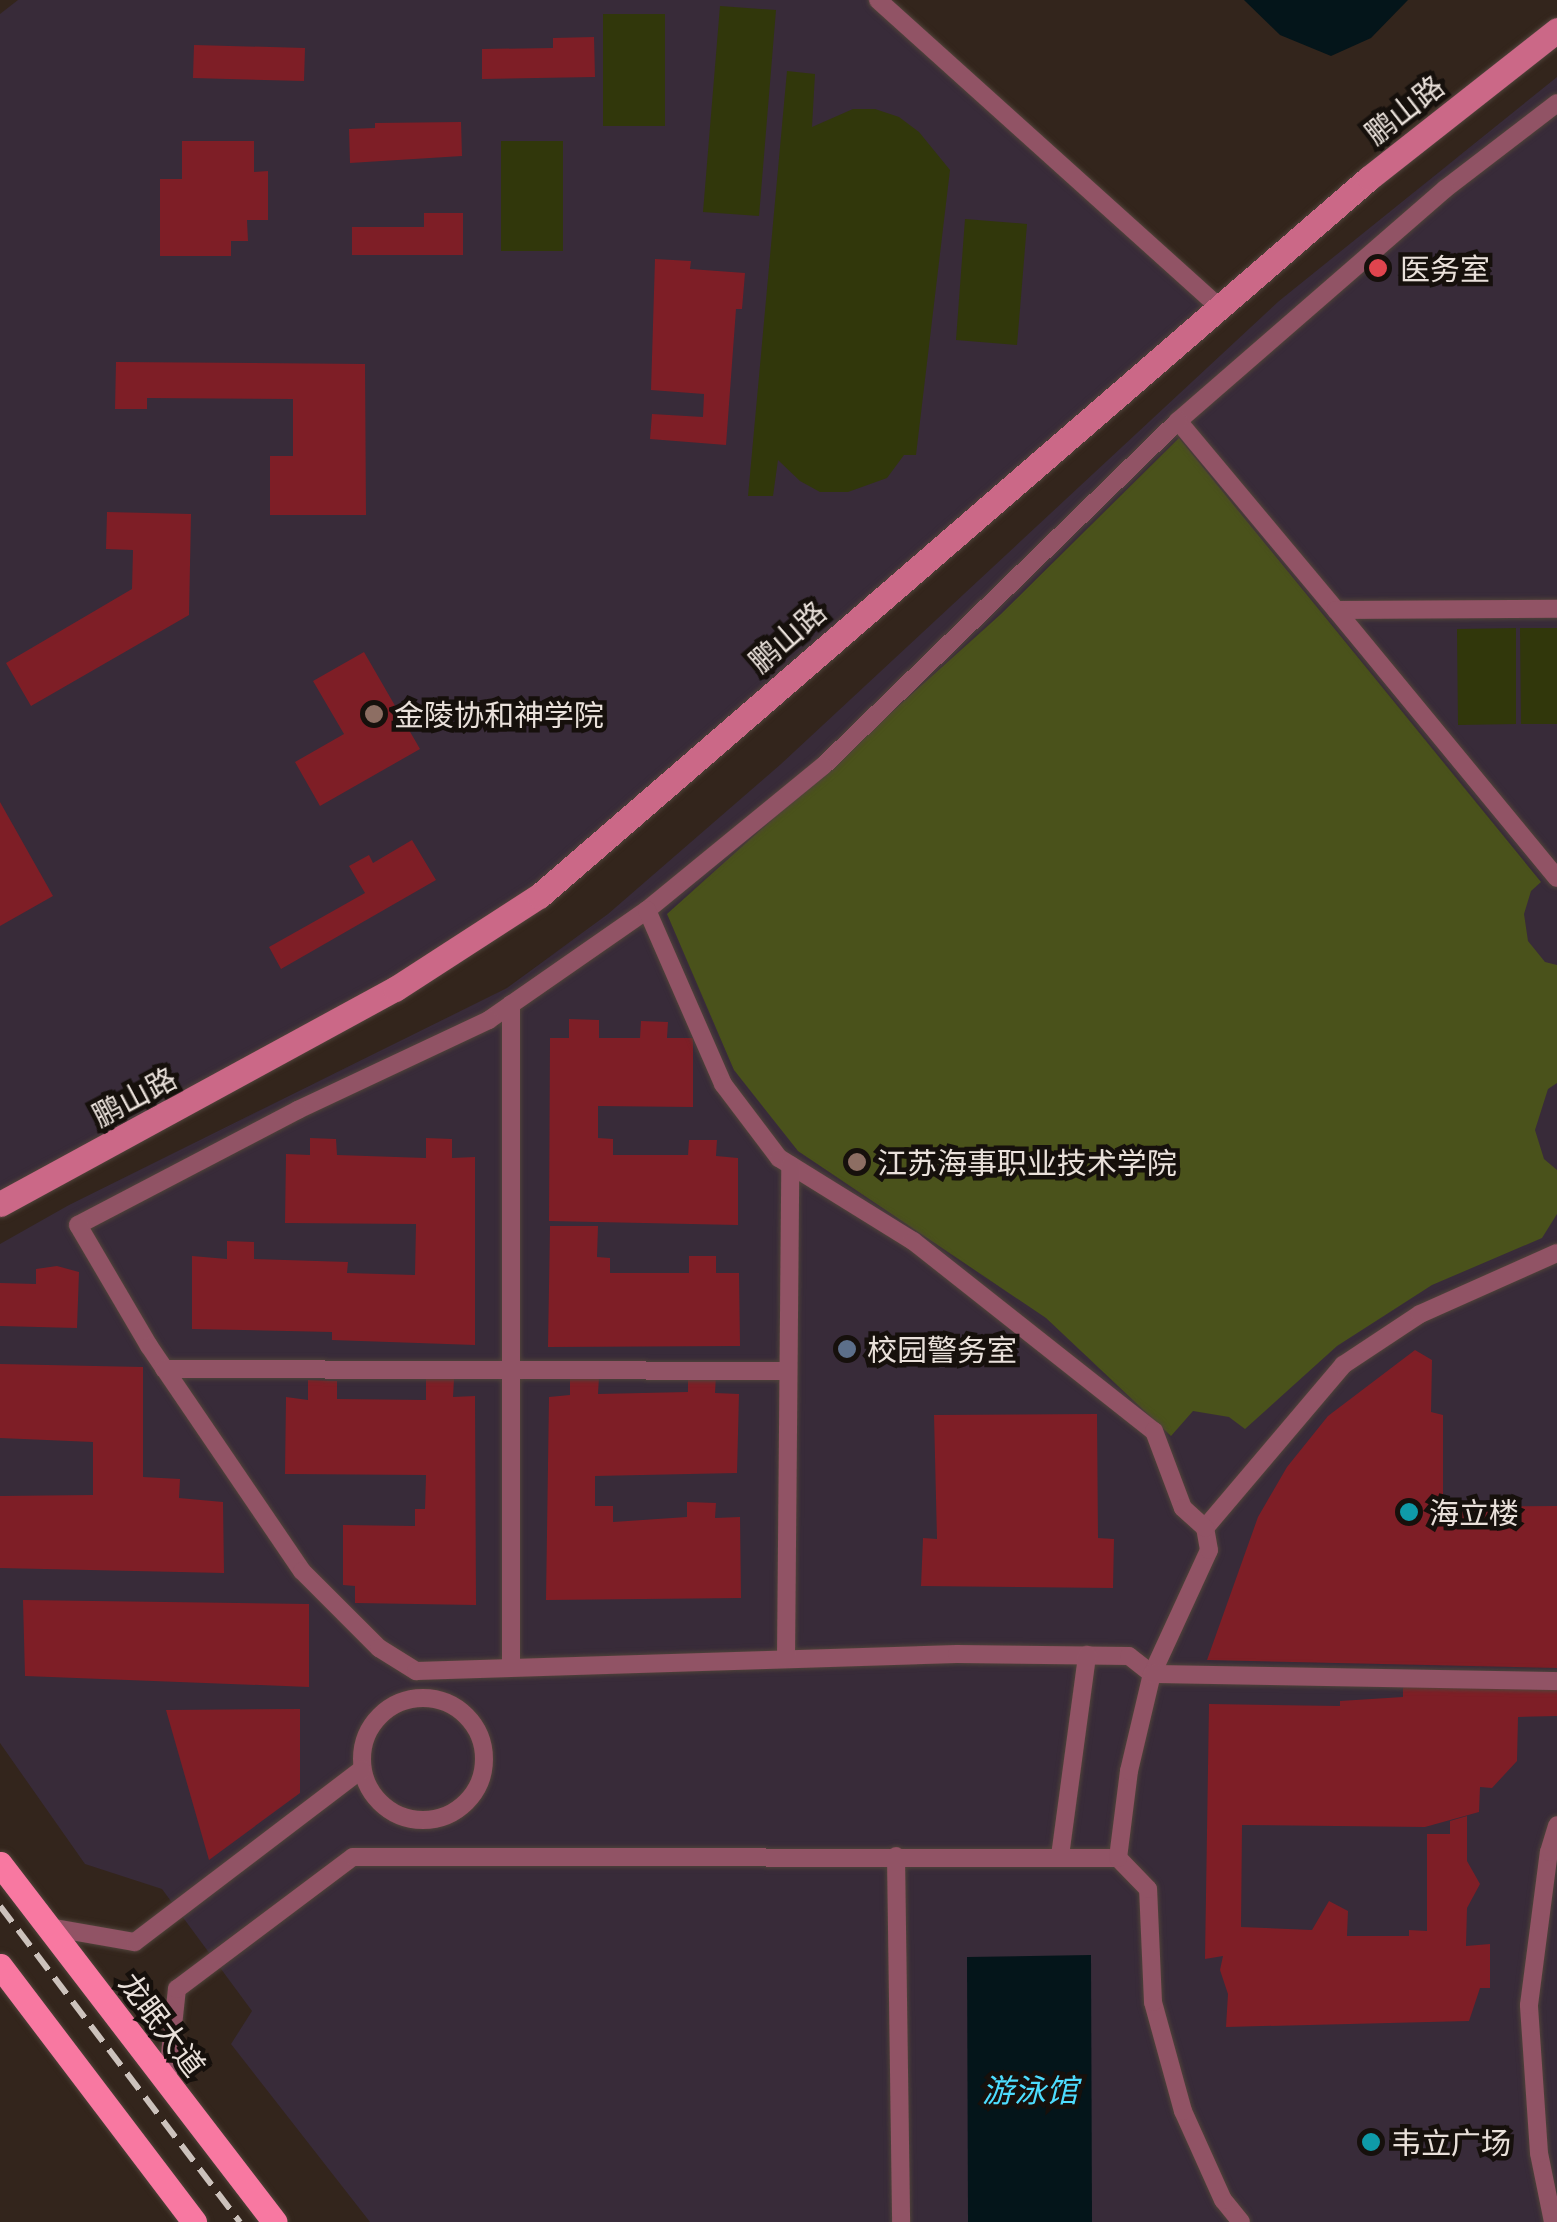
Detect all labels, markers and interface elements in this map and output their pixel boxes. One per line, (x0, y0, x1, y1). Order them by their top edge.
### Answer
street label: 鹏山路 (1357, 67, 1451, 151)
place label: 医务室 (1400, 250, 1490, 286)
marker: 医务室 (1365, 255, 1391, 281)
street label: 鹏山路 (741, 593, 833, 679)
place label: 金陵协和神学院 (394, 696, 604, 732)
marker: 金陵协和神学院 (363, 703, 385, 725)
street label: 鹏山路 (86, 1059, 182, 1133)
place label: 江苏海事职业技术学院 (877, 1144, 1177, 1180)
marker: 江苏海事职业技术学院 (846, 1151, 868, 1173)
place label: 校园警务室 (867, 1331, 1017, 1367)
marker: 校园警务室 (836, 1338, 858, 1360)
place label: 海立楼 (1429, 1494, 1519, 1530)
marker: 海立楼 (1398, 1501, 1420, 1523)
street label: 龙眠大道 (113, 1965, 213, 2083)
water label: 游泳馆 (982, 2070, 1078, 2108)
place label: 韦立广场 (1391, 2124, 1511, 2160)
marker: 韦立广场 (1360, 2131, 1382, 2153)

